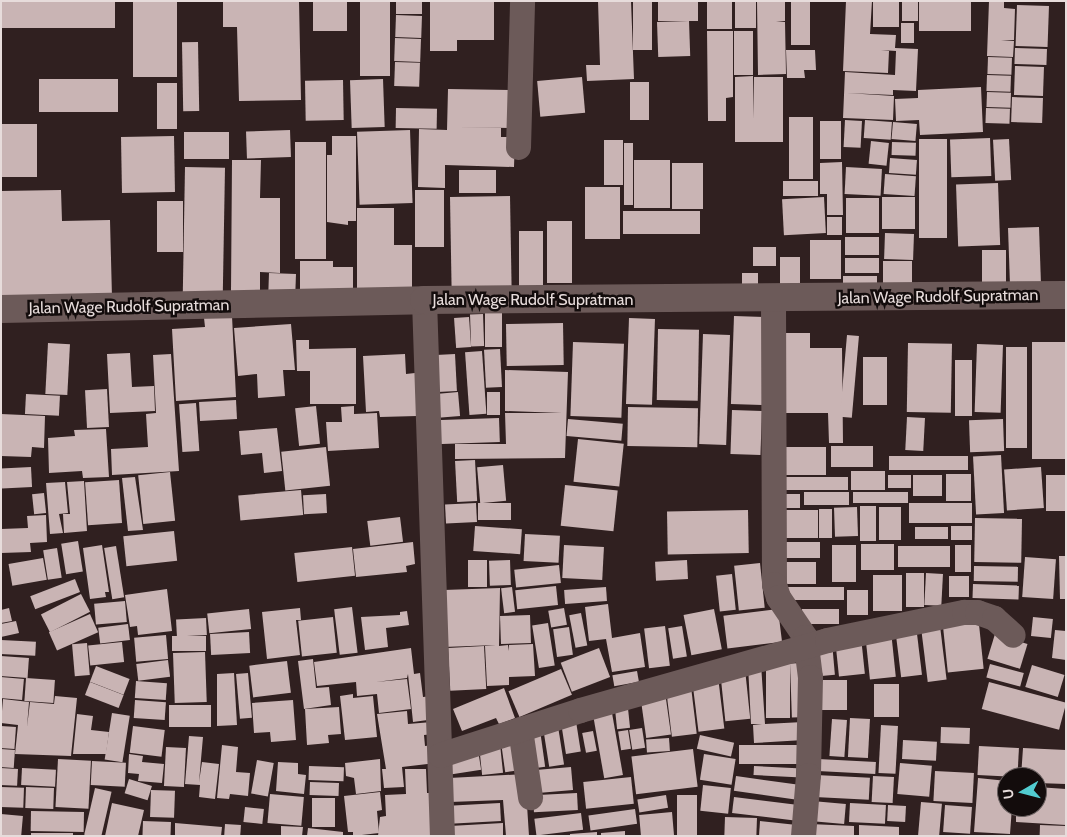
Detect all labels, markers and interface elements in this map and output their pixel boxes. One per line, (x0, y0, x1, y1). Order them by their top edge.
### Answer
street label: Jalan Wage Rudolf Supratman (837, 286, 1039, 308)
street label: Jalan Wage Rudolf Supratman (433, 290, 633, 310)
street label: Jalan Wage Rudolf Supratman (28, 296, 230, 318)
north arrow (997, 767, 1047, 817)
text: U (999, 788, 1018, 800)

